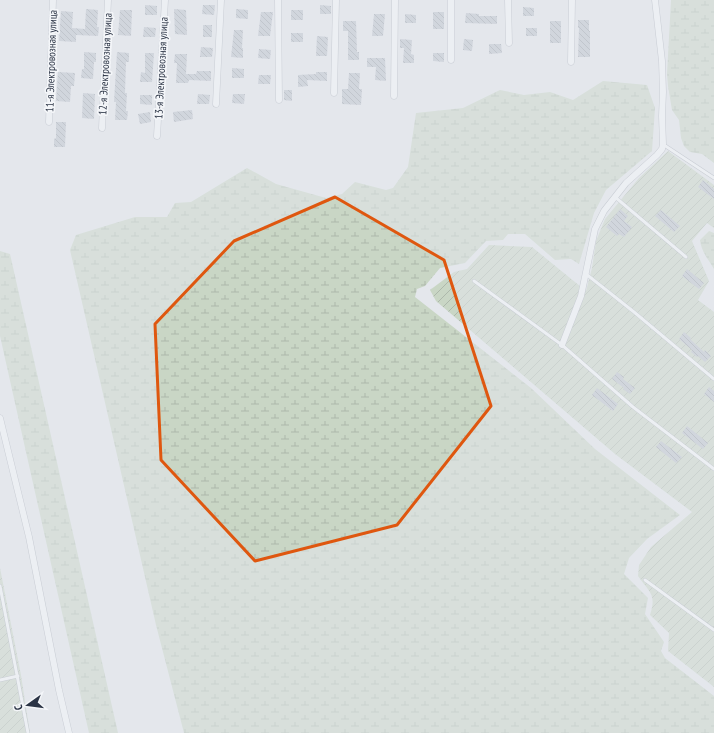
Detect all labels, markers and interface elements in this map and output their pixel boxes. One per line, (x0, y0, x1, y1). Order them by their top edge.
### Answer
street label: 11-я Электровозная улица (42, 10, 60, 112)
street label: 12-я Электровозная улица (95, 13, 115, 115)
street label: 13-я Электровозная улица (151, 17, 171, 119)
north arrow (8, 685, 48, 725)
text: С (11, 703, 26, 712)

